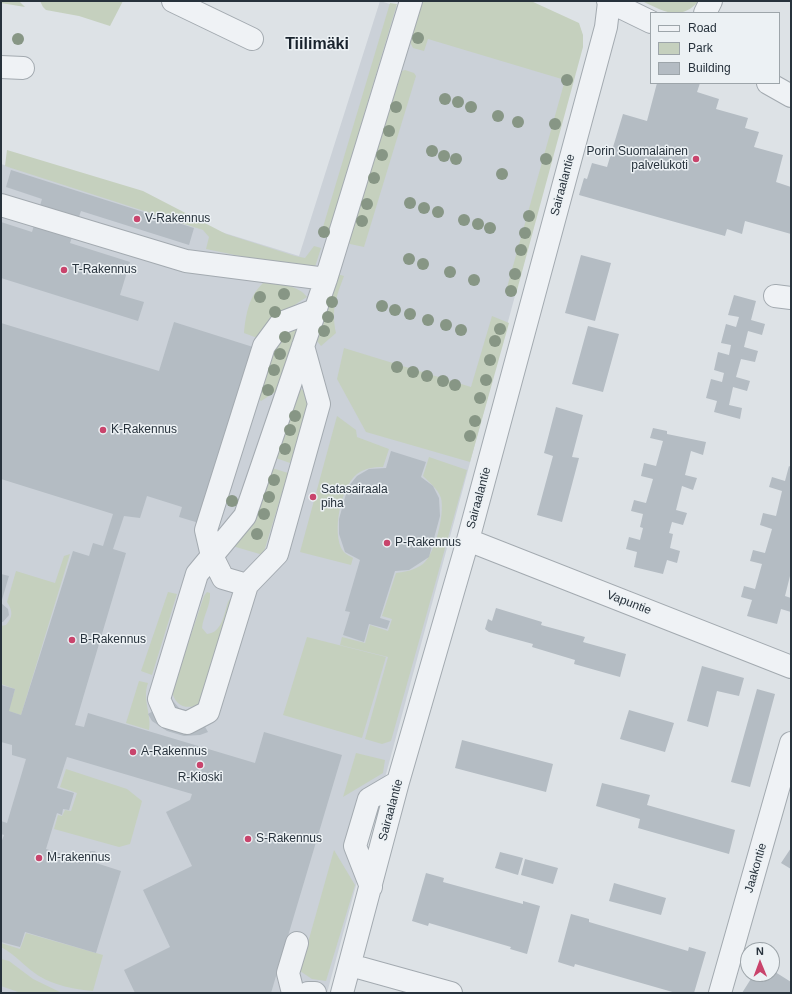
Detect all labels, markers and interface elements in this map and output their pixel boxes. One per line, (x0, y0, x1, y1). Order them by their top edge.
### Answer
legend (650, 12, 780, 84)
text: Road (688, 21, 717, 35)
district label: Tiilimäki (285, 35, 349, 55)
text: Park (688, 41, 713, 55)
text: Building (688, 61, 731, 75)
place label: Porin Suomalainen palvelukoti (587, 145, 688, 173)
street label: Sairaalantie (548, 153, 578, 217)
marker: Porin Suomalainen palvelukoti (691, 154, 701, 164)
place label: V-Rakennus (145, 212, 210, 226)
marker: V-Rakennus (132, 214, 142, 224)
place label: T-Rakennus (72, 263, 137, 277)
marker: T-Rakennus (59, 265, 69, 275)
place label: K-Rakennus (111, 423, 177, 437)
marker: K-Rakennus (98, 425, 108, 435)
street label: Sairaalantie (464, 466, 494, 530)
place label: Satasairaala piha (321, 483, 388, 511)
marker: Satasairaala piha (308, 492, 318, 502)
place label: P-Rakennus (395, 536, 461, 550)
marker: P-Rakennus (382, 538, 392, 548)
street label: Vapuntie (605, 588, 653, 618)
place label: B-Rakennus (80, 633, 146, 647)
marker: B-Rakennus (67, 635, 77, 645)
place label: A-Rakennus (141, 745, 207, 759)
marker: A-Rakennus (128, 747, 138, 757)
marker: R-Kioski (195, 760, 205, 770)
place label: R-Kioski (178, 771, 222, 785)
street label: Sairaalantie (376, 778, 406, 842)
place label: S-Rakennus (256, 832, 322, 846)
marker: S-Rakennus (243, 834, 253, 844)
street label: Jaakontie (742, 841, 770, 895)
place label: M-rakennus (47, 851, 110, 865)
marker: M-rakennus (34, 853, 44, 863)
north arrow (740, 942, 780, 982)
text: N (756, 945, 764, 957)

